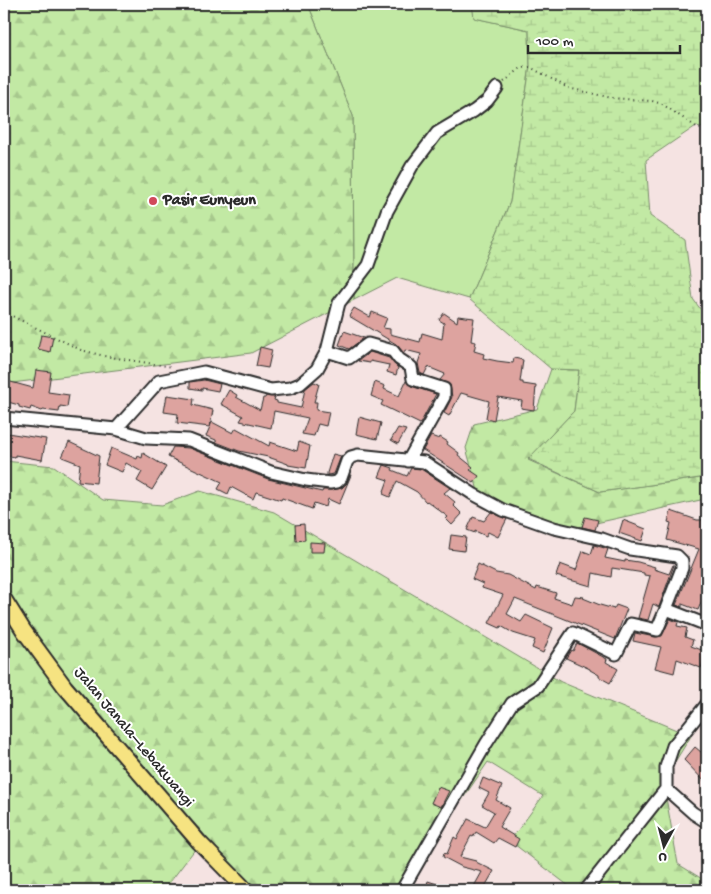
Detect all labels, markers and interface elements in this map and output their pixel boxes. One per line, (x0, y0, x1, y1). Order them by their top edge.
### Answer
scale bar (528, 22, 681, 54)
text: 100 m (535, 33, 574, 51)
place label: Pasir Eunyeun (162, 192, 256, 211)
marker: Pasir Eunyeun (147, 195, 159, 207)
street label: Jalan Janala–Lebakwangi (69, 664, 197, 812)
north arrow (638, 822, 688, 872)
text: U (658, 847, 668, 865)

